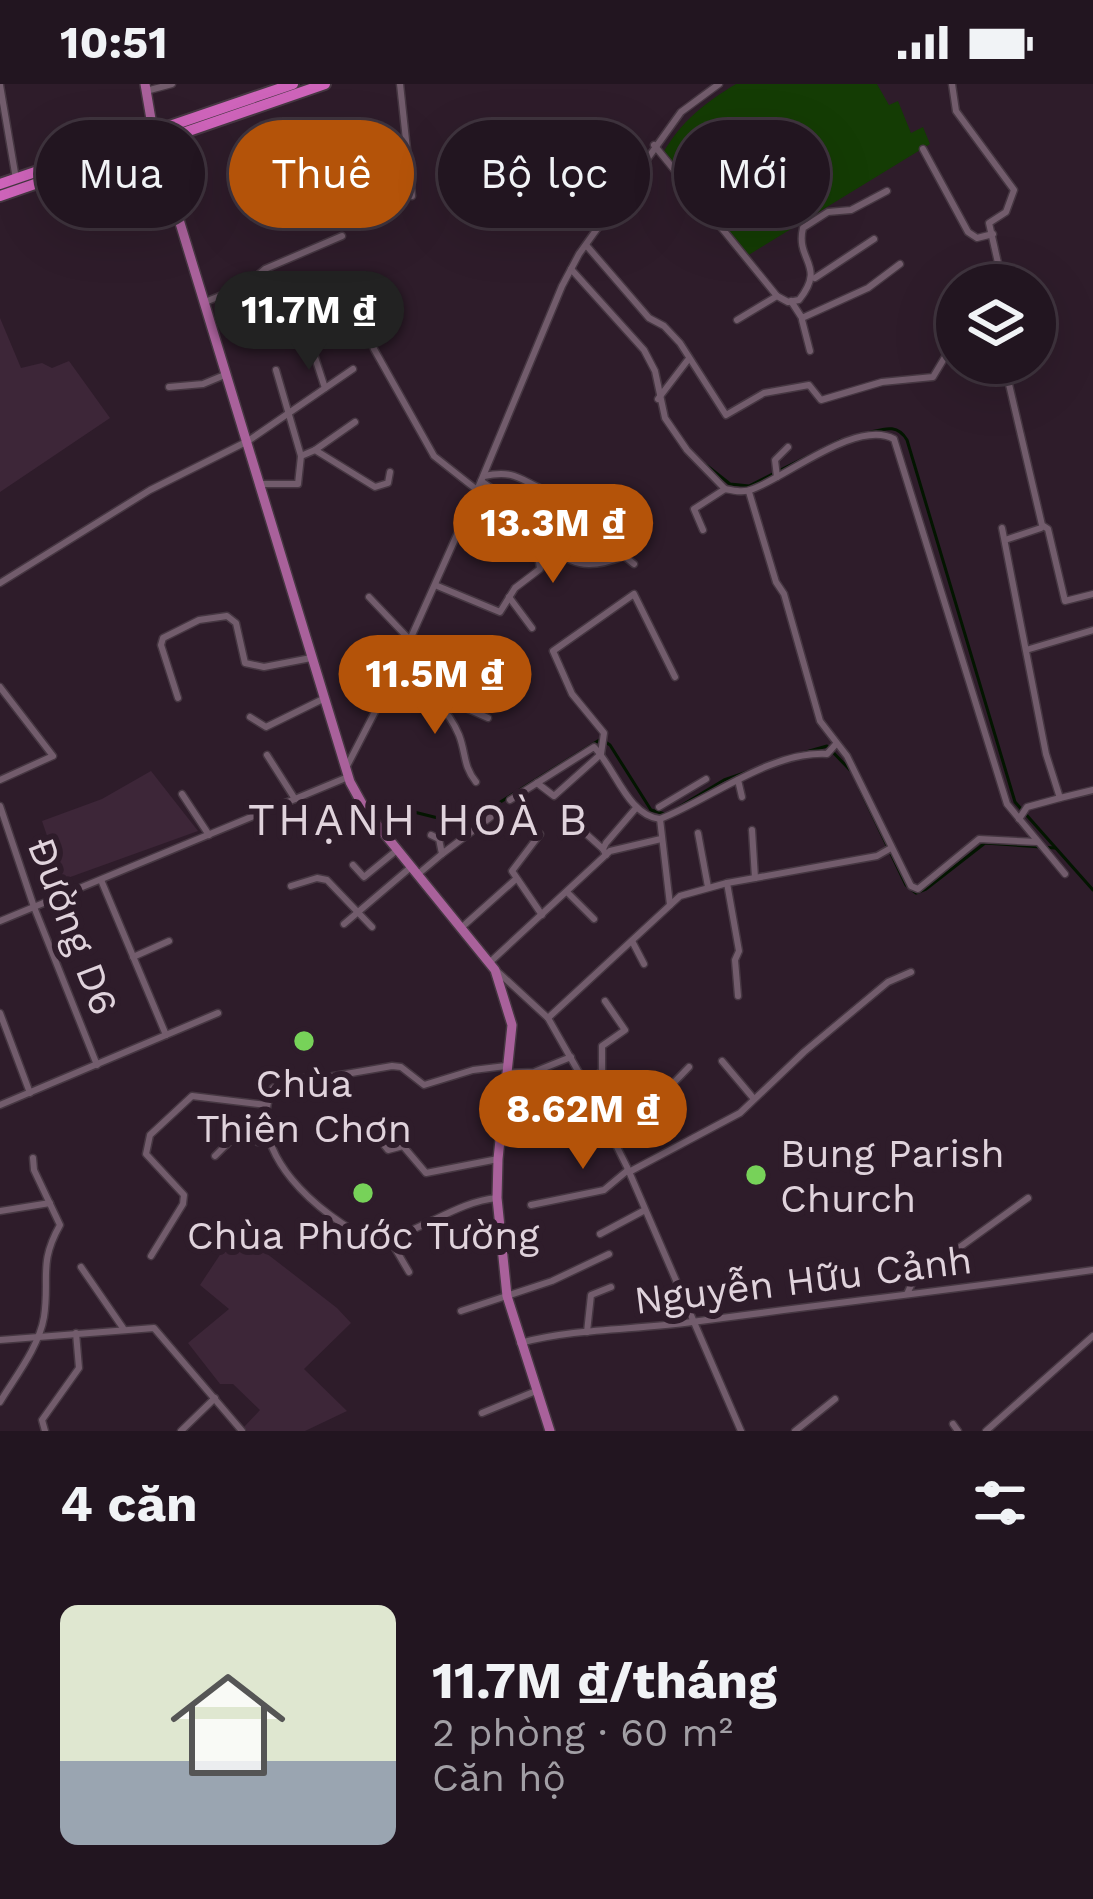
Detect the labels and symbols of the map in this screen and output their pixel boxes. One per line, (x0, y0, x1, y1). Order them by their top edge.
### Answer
pin: 11.7M ₫ (198, 271, 420, 373)
pin: 13.3M ₫ (442, 484, 664, 586)
pin: 11.5M ₫ (324, 635, 546, 737)
district label: THẠNH HOÀ B (248, 793, 590, 846)
street label: Đường D6 (19, 831, 127, 1021)
marker: Chùa Thiên Chơn (291, 1028, 317, 1054)
place label: Chùa Thiên Chơn (196, 1061, 412, 1151)
pin: 8.62M ₫ (472, 1070, 694, 1172)
place label: Bung Parish Church (780, 1131, 1005, 1221)
marker: Bung Parish Church (743, 1162, 769, 1188)
marker: Chùa Phước Tường (350, 1180, 376, 1206)
place label: Chùa Phước Tường (187, 1213, 539, 1258)
street label: Nguyễn Hữu Cảnh (632, 1237, 974, 1323)

